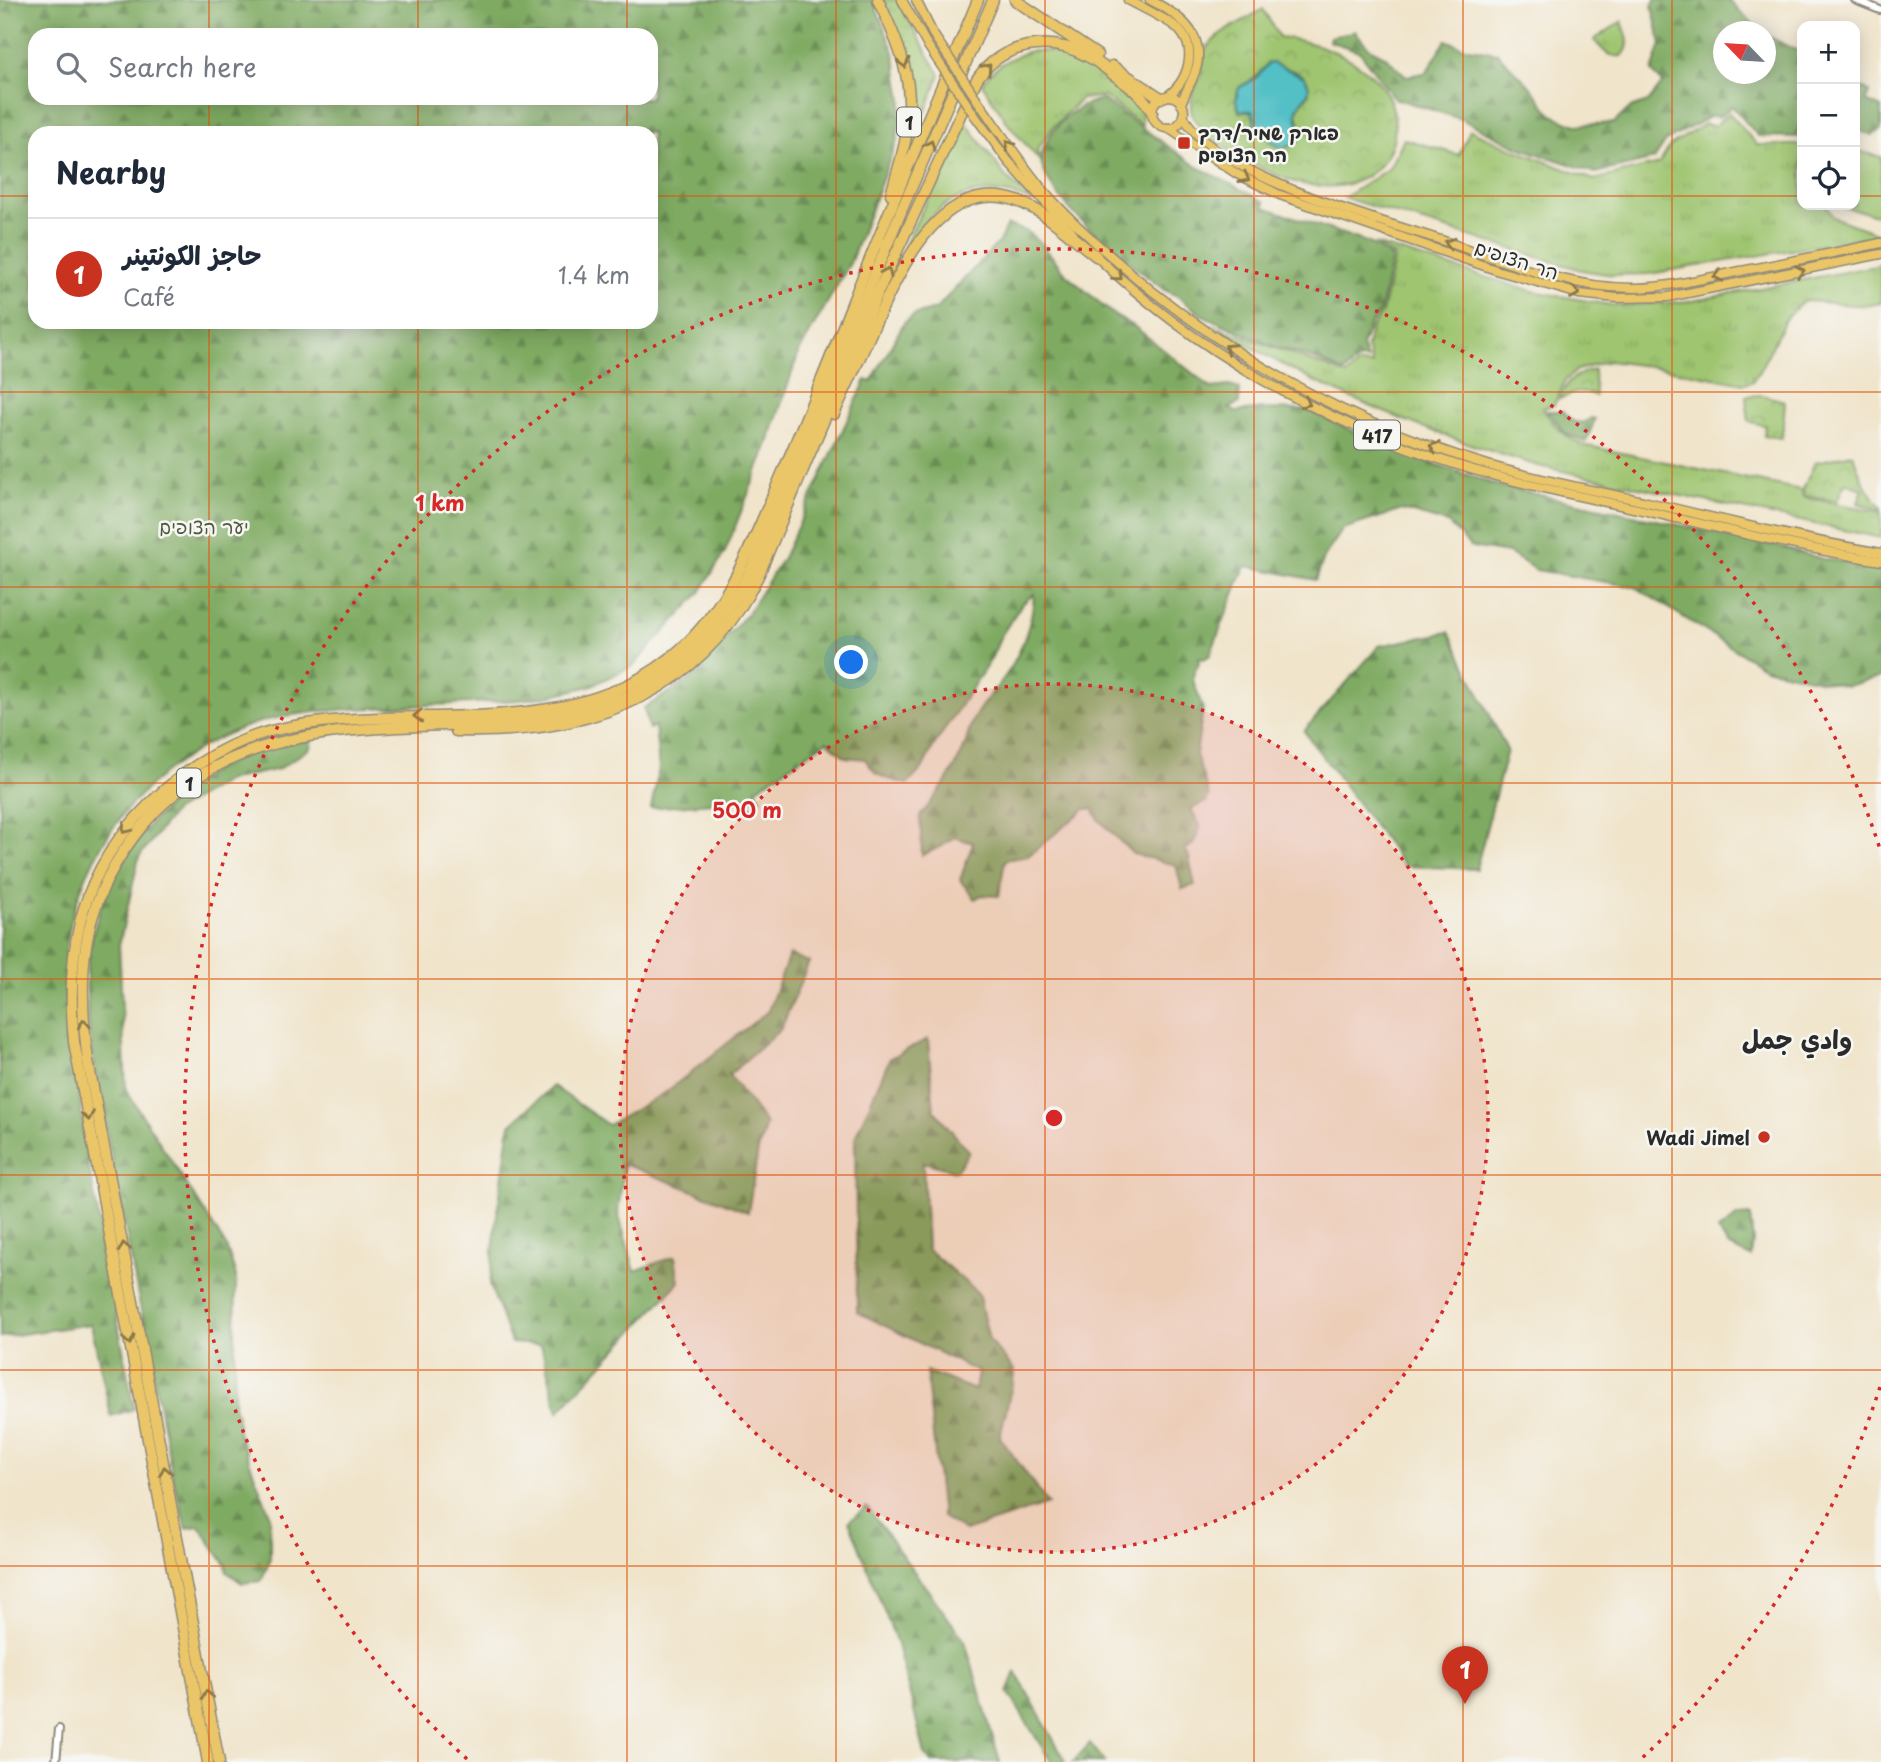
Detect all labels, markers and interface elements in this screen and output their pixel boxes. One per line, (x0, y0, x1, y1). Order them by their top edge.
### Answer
north arrow (1713, 21, 1776, 84)
map controls (1797, 21, 1860, 210)
button: + (1797, 21, 1860, 84)
search box (28, 28, 658, 105)
text: Search here (108, 47, 257, 86)
icon: search (52, 48, 90, 86)
one-way arrow (896, 57, 910, 69)
one-way arrow (979, 63, 991, 76)
button: − (1797, 84, 1860, 147)
road number: 1 (897, 107, 921, 136)
place label: פארק שמיר/דרך הר הצופים (1198, 118, 1339, 168)
marker: פארק שמיר/דרך הר הצופים (1176, 135, 1192, 151)
one-way arrow (922, 140, 936, 152)
one-way arrow (1005, 140, 1017, 153)
button: locate (1797, 147, 1860, 210)
text: Nearby (56, 149, 166, 194)
one-way arrow (1238, 170, 1250, 183)
street label: הר הצופים (1472, 232, 1562, 286)
text: حاجز الكونتينر (123, 235, 262, 274)
one-way arrow (1443, 237, 1456, 251)
text: 1 (74, 257, 85, 292)
text: 1.4 km (558, 257, 630, 292)
one-way arrow (1794, 264, 1806, 279)
one-way arrow (879, 267, 893, 279)
one-way arrow (1712, 267, 1724, 282)
one-way arrow (1110, 268, 1123, 280)
text: Café (123, 279, 175, 314)
one-way arrow (1569, 285, 1581, 300)
one-way arrow (1224, 343, 1237, 356)
one-way arrow (1299, 395, 1311, 409)
road number: 417 (1354, 421, 1400, 450)
one-way arrow (1428, 441, 1440, 455)
text: 1 km (415, 486, 465, 518)
park label: יער הצופים (159, 512, 249, 540)
your location (834, 645, 868, 679)
one-way arrow (412, 709, 423, 724)
road number: 1 (177, 768, 201, 798)
text: 500 m (712, 793, 782, 825)
one-way arrow (122, 821, 134, 834)
one-way arrow (77, 1018, 92, 1029)
district label: وادي جمل (1742, 1019, 1852, 1059)
centre of rings (1042, 1106, 1066, 1130)
one-way arrow (80, 1110, 95, 1122)
place label: Wadi Jimel (1646, 1123, 1750, 1151)
marker: Wadi Jimel (1756, 1129, 1772, 1145)
one-way arrow (117, 1242, 132, 1254)
one-way arrow (120, 1334, 135, 1346)
one-way arrow (159, 1465, 174, 1477)
pin: 1 (1442, 1646, 1488, 1704)
one-way arrow (200, 1689, 215, 1701)

